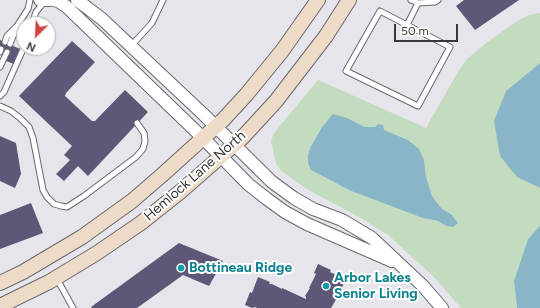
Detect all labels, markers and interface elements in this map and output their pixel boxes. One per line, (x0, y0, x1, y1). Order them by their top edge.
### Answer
north arrow (16, 16, 56, 56)
scale bar (396, 16, 460, 42)
text: 50 m (401, 24, 429, 38)
text: N (25, 39, 38, 54)
street label: Hemlock Lane North (141, 127, 249, 225)
place label: Bottineau Ridge (189, 260, 292, 276)
marker: Bottineau Ridge (176, 263, 186, 273)
place label: Arbor Lakes Senior Living (334, 270, 418, 302)
marker: Arbor Lakes Senior Living (321, 281, 331, 291)

